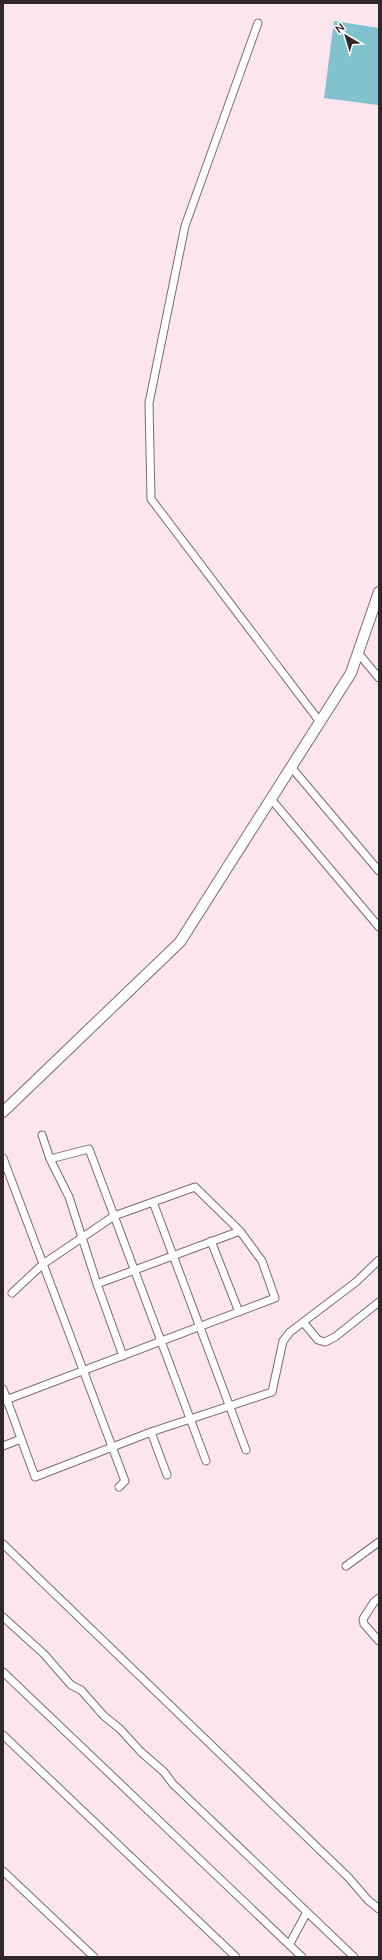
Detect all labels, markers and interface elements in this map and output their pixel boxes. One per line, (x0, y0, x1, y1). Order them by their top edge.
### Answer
north arrow (326, 16, 366, 56)
text: N (332, 20, 348, 37)

